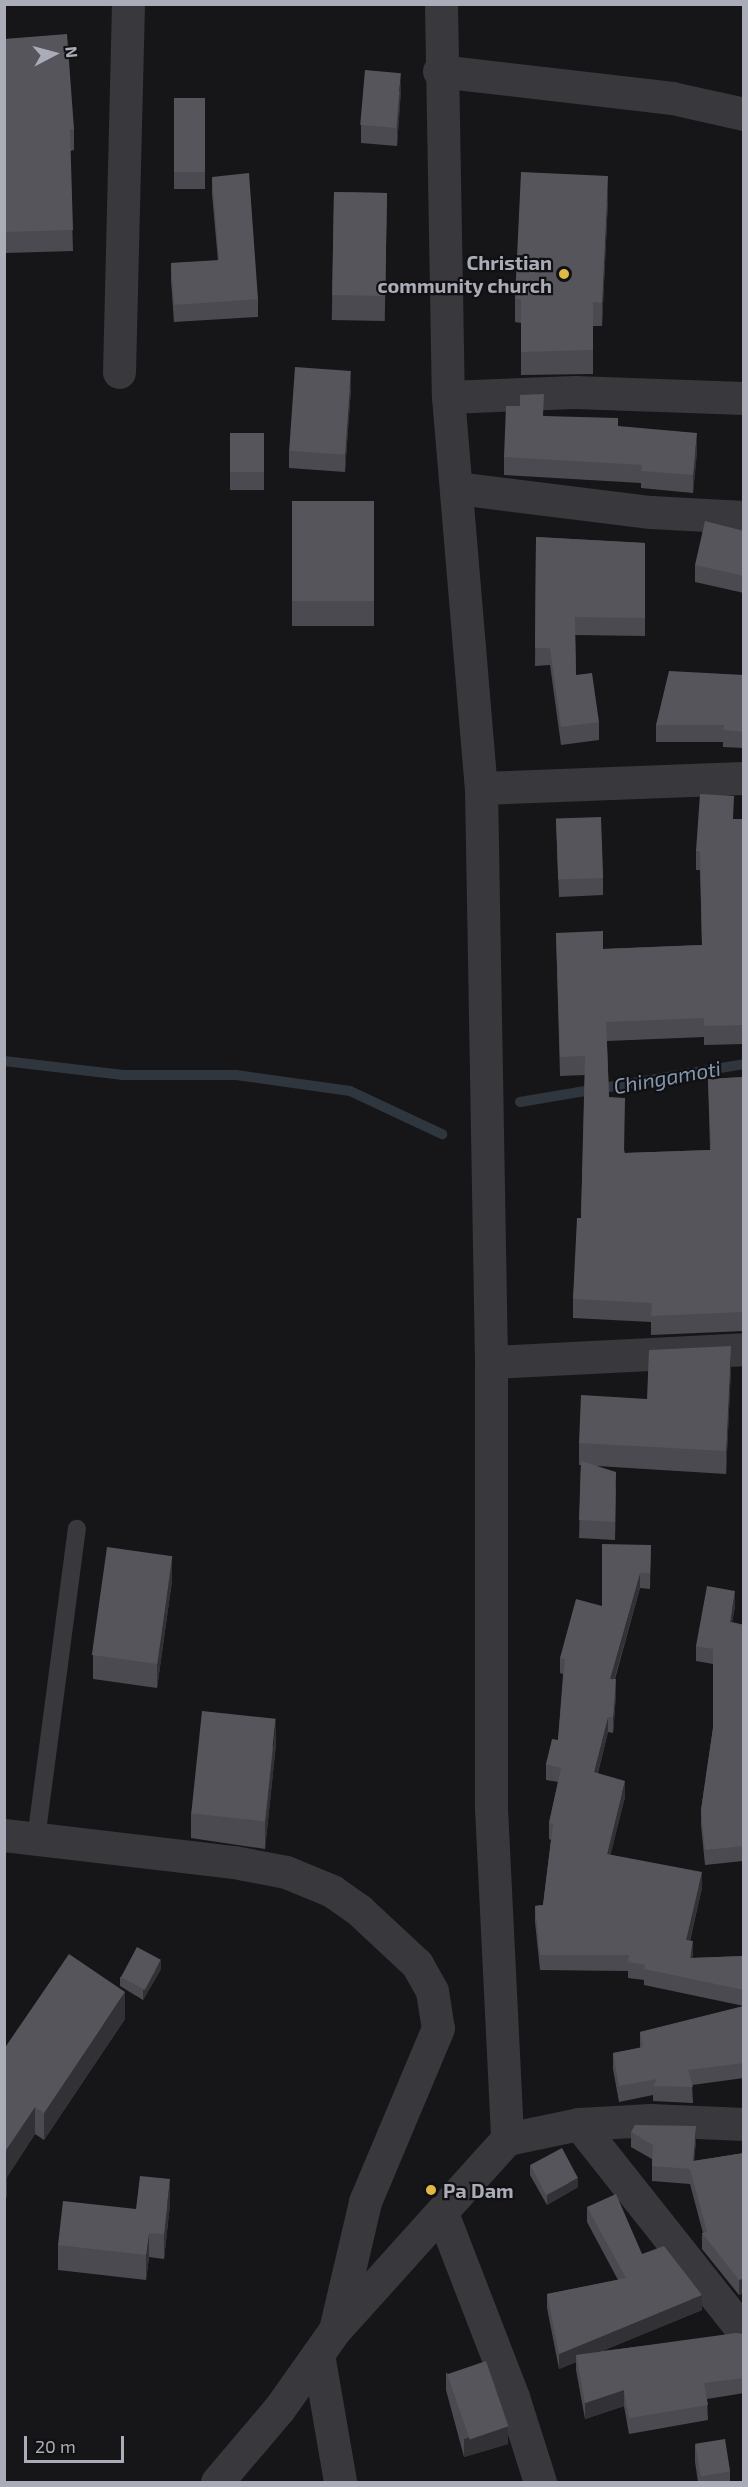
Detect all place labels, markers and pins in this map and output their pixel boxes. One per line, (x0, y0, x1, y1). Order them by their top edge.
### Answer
place label: Christian community church (377, 250, 552, 297)
marker: Christian community church (557, 267, 571, 281)
place label: Pa Dam (443, 2178, 514, 2202)
marker: Pa Dam (424, 2183, 438, 2197)

